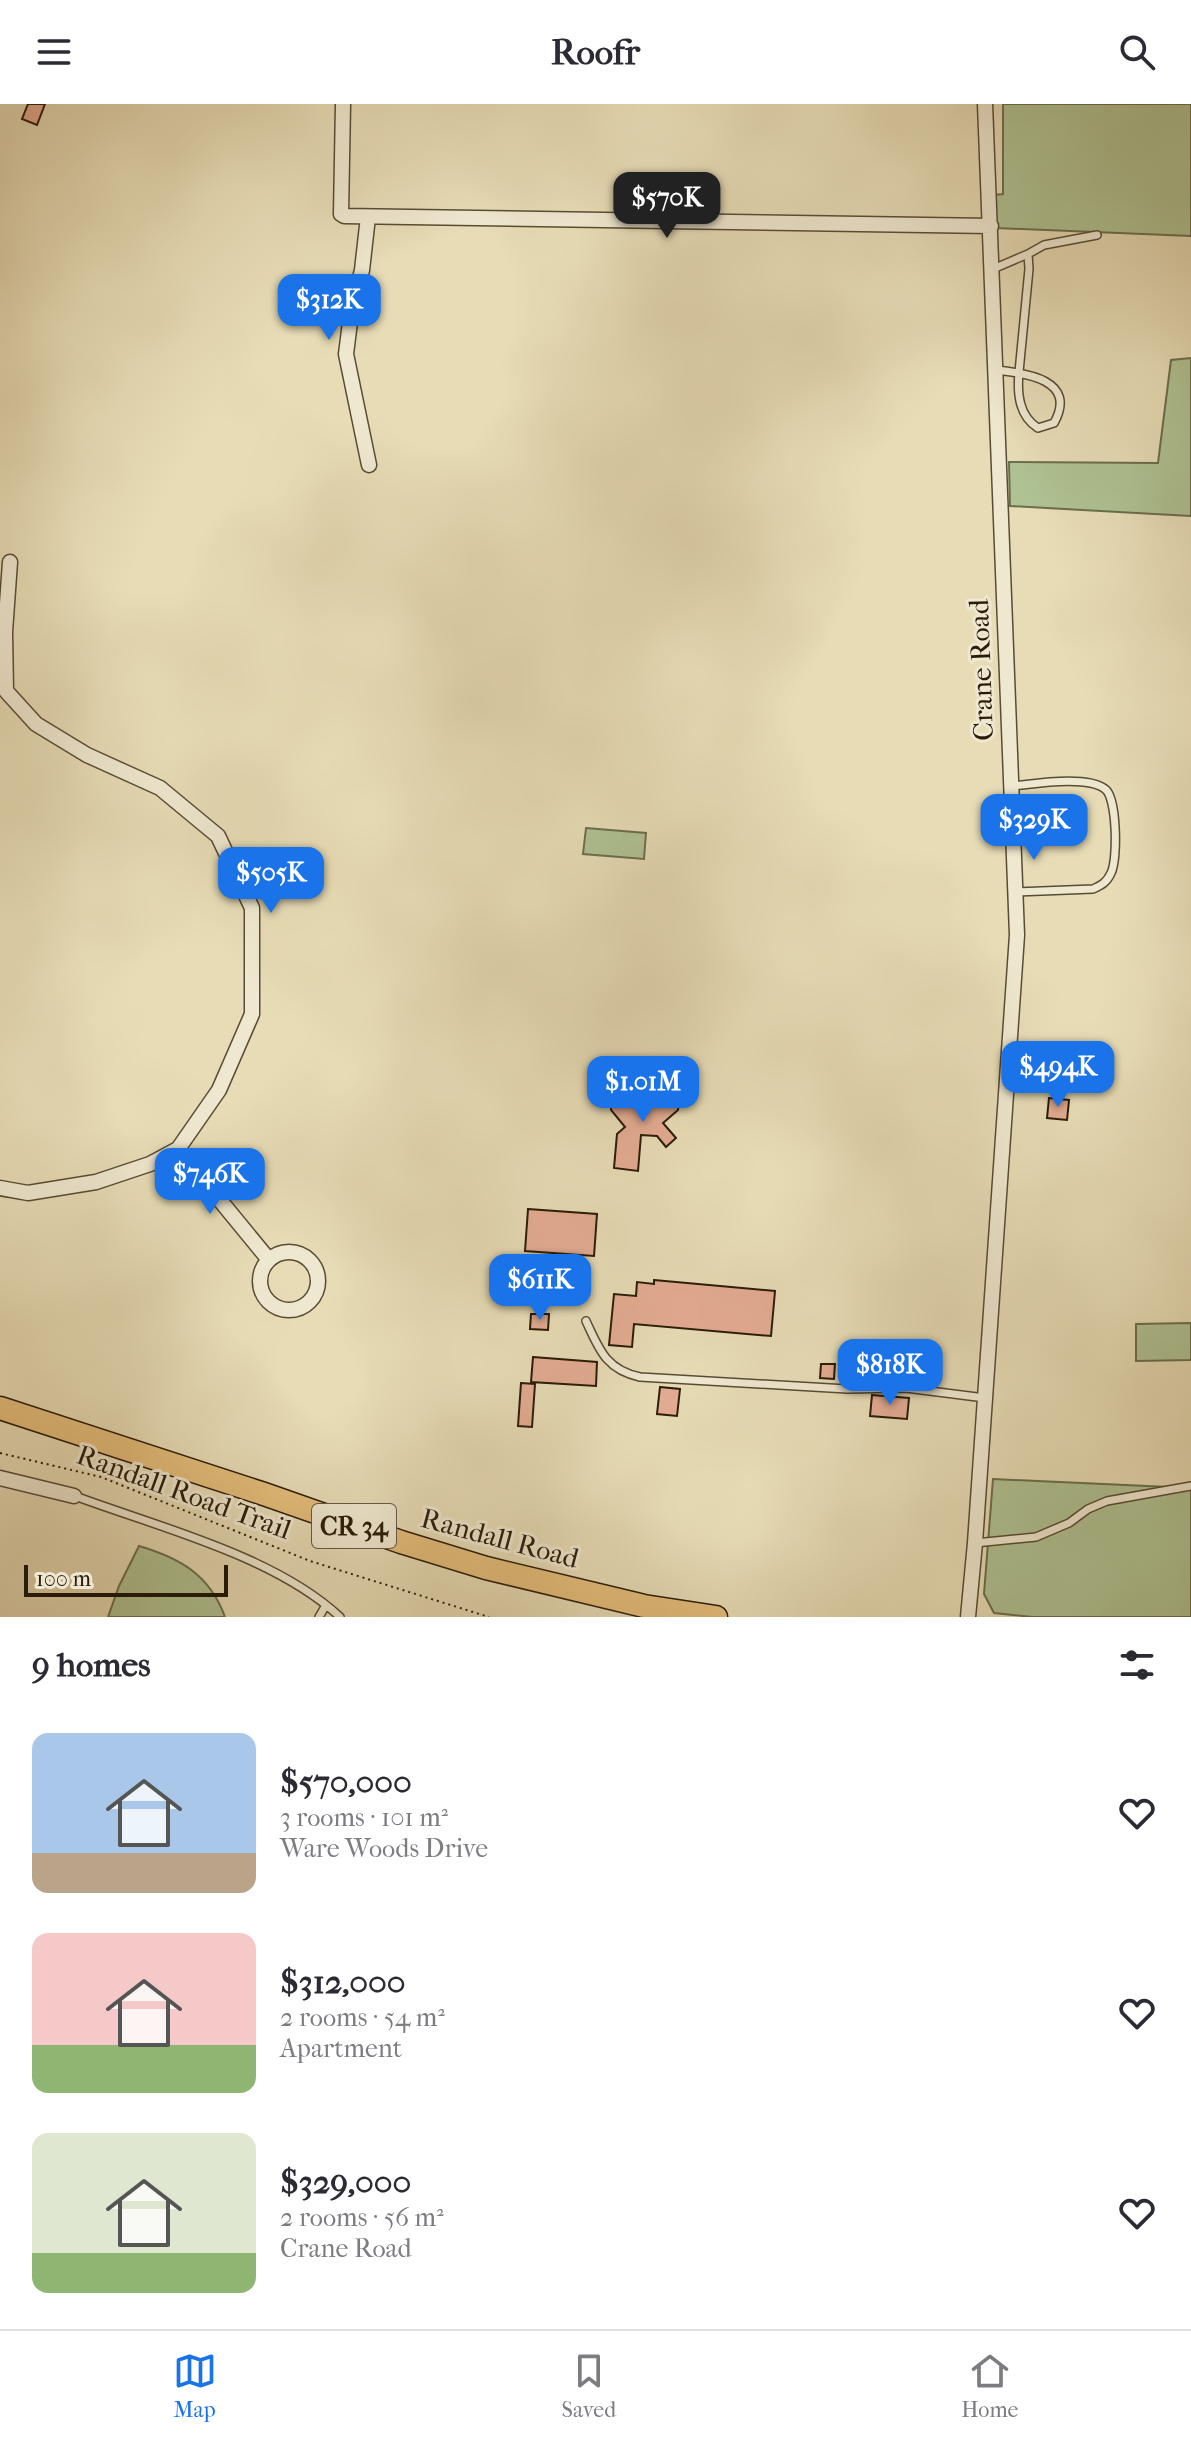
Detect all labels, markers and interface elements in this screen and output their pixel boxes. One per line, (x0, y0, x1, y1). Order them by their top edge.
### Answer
icon: menu (32, 30, 76, 74)
icon: search (1115, 30, 1159, 74)
text: Roofr (551, 31, 640, 73)
pin: $570K (611, 172, 723, 240)
text: $570K (631, 182, 703, 213)
pin: $312K (273, 274, 385, 342)
text: $312K (296, 284, 362, 315)
street label: Crane Road (962, 598, 1000, 741)
pin: $329K (978, 794, 1090, 862)
text: $329K (999, 804, 1069, 835)
pin: $505K (215, 847, 327, 915)
text: $505K (236, 857, 306, 888)
pin: $494K (1002, 1041, 1114, 1109)
text: $494K (1019, 1051, 1097, 1082)
pin: $1.01M (578, 1056, 708, 1124)
text: $1.01M (605, 1066, 681, 1097)
pin: $746K (154, 1148, 266, 1216)
text: $746K (173, 1158, 247, 1189)
pin: $611K (484, 1254, 596, 1322)
text: $611K (507, 1264, 573, 1295)
pin: $818K (834, 1339, 946, 1407)
text: $818K (856, 1349, 924, 1380)
street label: Randall Road Trail (72, 1438, 296, 1546)
street label: Randall Road (418, 1501, 583, 1575)
road number: CR 34 (312, 1504, 396, 1548)
scale bar (24, 1561, 228, 1597)
text: 100 m (36, 1566, 91, 1592)
icon: filters (1115, 1643, 1159, 1687)
text: 9 homes (32, 1645, 151, 1685)
text: $570,000 (280, 1762, 412, 1802)
icon: home (96, 1765, 192, 1861)
icon: heart (1115, 1791, 1159, 1835)
text: 3 rooms · 101 m² (280, 1802, 448, 1833)
text: Ware Woods Drive (280, 1833, 488, 1864)
text: $312,000 (280, 1962, 406, 2002)
icon: home (96, 1965, 192, 2061)
icon: heart (1115, 1991, 1159, 2035)
text: 2 rooms · 54 m² (280, 2002, 445, 2033)
text: Apartment (280, 2033, 402, 2064)
text: $329,000 (280, 2162, 411, 2202)
icon: home (96, 2165, 192, 2261)
icon: heart (1115, 2191, 1159, 2235)
text: 2 rooms · 56 m² (280, 2202, 444, 2233)
text: Crane Road (280, 2233, 412, 2264)
tab: Map (173, 2349, 217, 2423)
tab: Saved (562, 2349, 616, 2423)
tab: Home (961, 2349, 1018, 2423)

